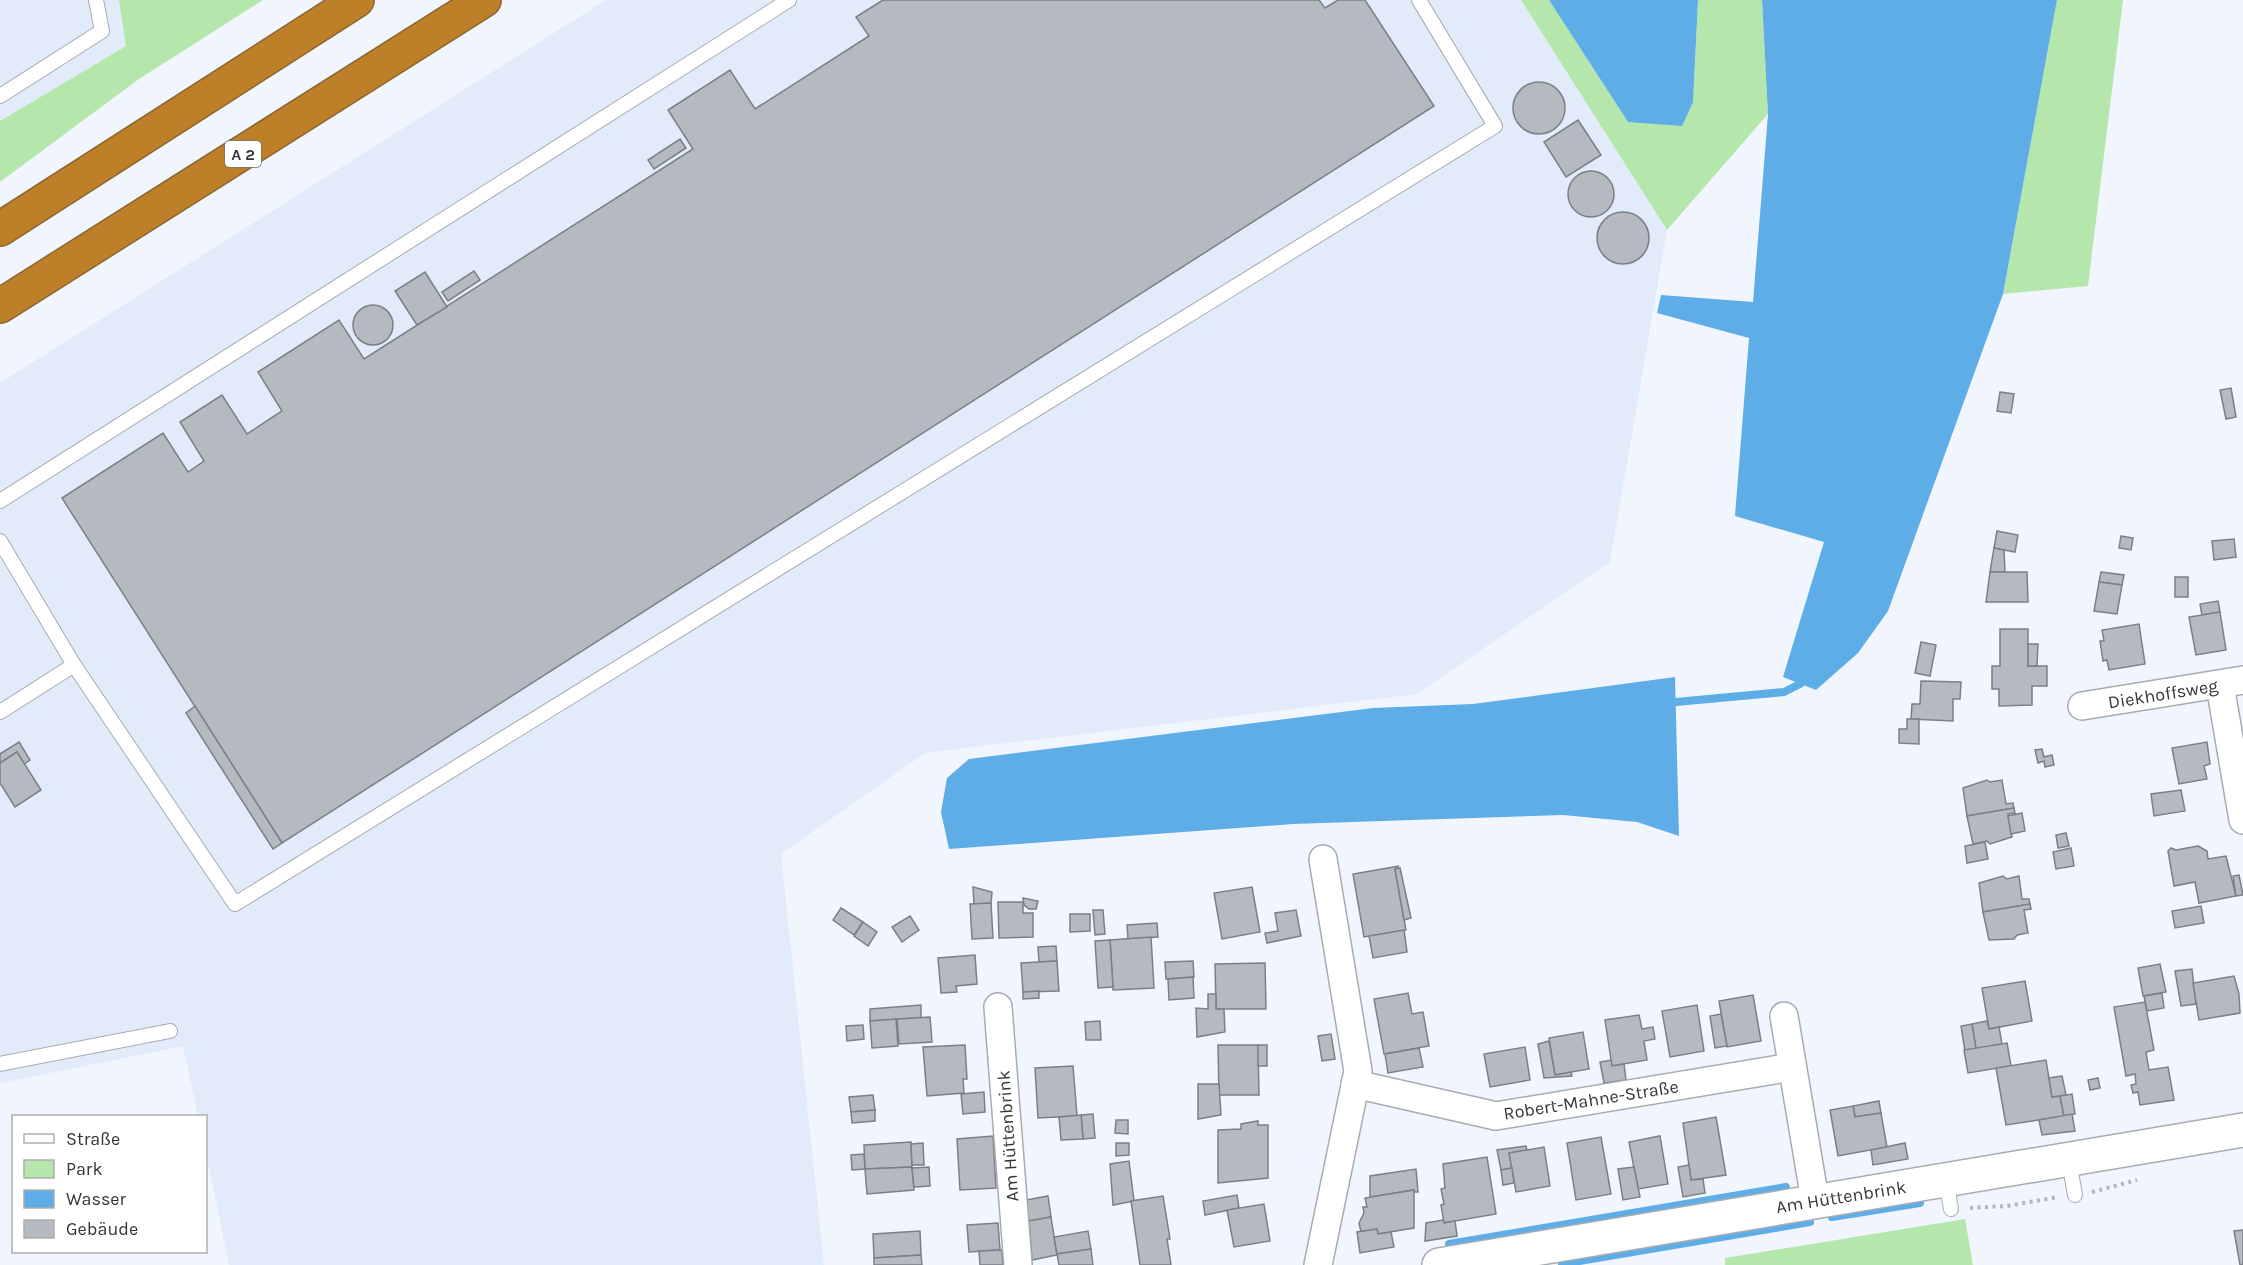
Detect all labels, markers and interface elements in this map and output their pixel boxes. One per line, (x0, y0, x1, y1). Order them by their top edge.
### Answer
road number: A 2 (225, 141, 261, 167)
street label: Diekhoffsweg (2106, 674, 2220, 714)
street label: Am Hüttenbrink (992, 1070, 1024, 1202)
street label: Robert-Mahne-Straße (1502, 1075, 1680, 1125)
legend (12, 1115, 207, 1253)
text: Straße (66, 1128, 120, 1150)
text: Park (66, 1158, 103, 1180)
street label: Am Hüttenbrink (1774, 1176, 1908, 1218)
text: Wasser (66, 1188, 127, 1210)
text: Gebäude (66, 1218, 138, 1240)

